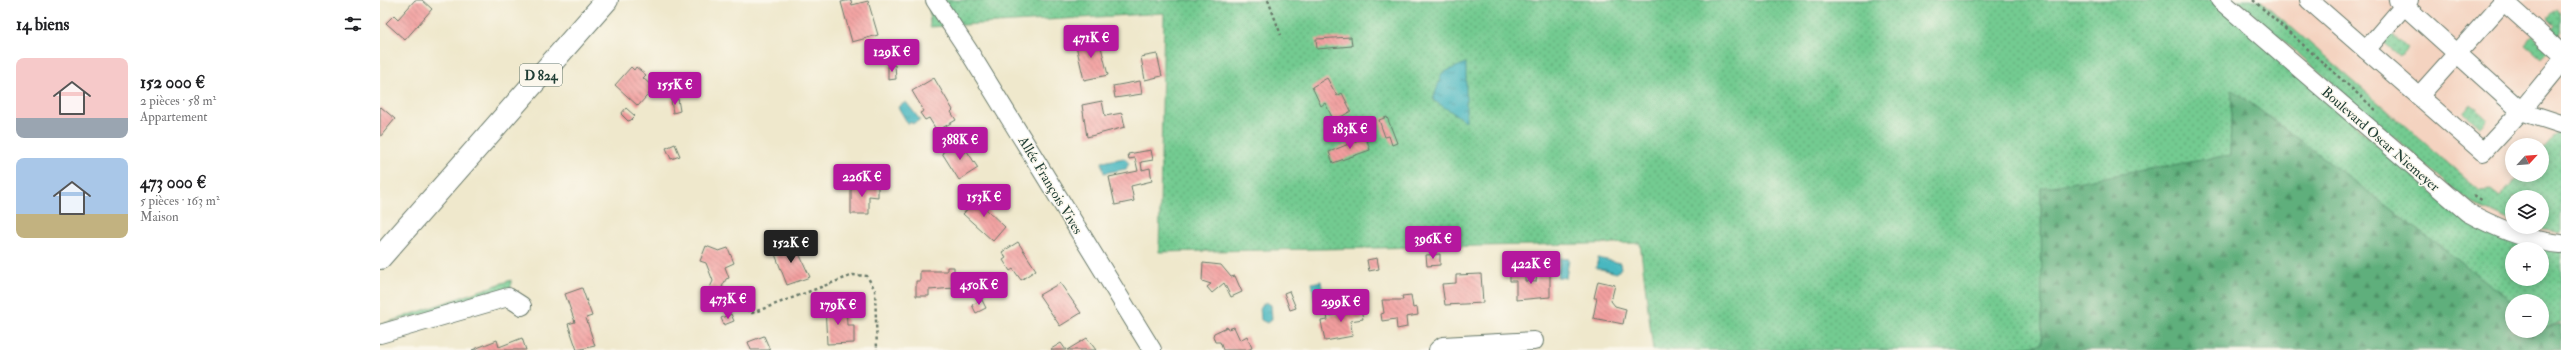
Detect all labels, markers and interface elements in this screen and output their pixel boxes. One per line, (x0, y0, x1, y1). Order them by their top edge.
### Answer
icon: filters (342, 13, 364, 35)
text: 14 biens (16, 14, 69, 35)
pin: 471K € (1058, 25, 1124, 59)
text: 471K € (1073, 30, 1109, 46)
pin: 129K € (859, 39, 925, 73)
text: 129K € (873, 44, 911, 60)
road number: D 824 (520, 64, 562, 86)
text: 152 000 € (140, 72, 205, 93)
pin: 155K € (642, 72, 708, 106)
icon: home (48, 74, 96, 122)
text: 155K € (657, 77, 693, 93)
street label: Boulevard Oscar Niemeyer (2318, 84, 2444, 197)
text: 2 pièces · 58 m² (140, 93, 216, 109)
text: Appartement (140, 109, 208, 125)
pin: 183K € (1317, 116, 1383, 150)
text: 183K € (1332, 121, 1368, 137)
pin: 388K € (927, 127, 993, 161)
text: 388K € (942, 132, 978, 148)
street label: Allée François Vives (1014, 132, 1087, 237)
north arrow (2505, 138, 2549, 182)
map controls (2505, 138, 2549, 338)
pin: 226K € (829, 164, 895, 198)
text: 226K € (842, 169, 882, 185)
text: 473 000 € (140, 172, 206, 193)
icon: home (48, 174, 96, 222)
pin: 153K € (951, 184, 1017, 218)
text: 153K € (967, 189, 1001, 205)
button: layers (2505, 190, 2549, 234)
text: 5 pièces · 163 m² (140, 193, 220, 209)
text: Maison (140, 209, 179, 225)
pin: 396K € (1400, 226, 1466, 260)
pin: 152K € (758, 230, 824, 264)
text: 396K € (1414, 231, 1452, 247)
text: 152K € (773, 235, 809, 251)
button: + (2505, 242, 2549, 286)
pin: 422K € (1498, 251, 1564, 285)
text: 422K € (1511, 256, 1551, 272)
pin: 450K € (946, 272, 1012, 306)
text: 450K € (960, 277, 998, 293)
pin: 473K € (695, 286, 761, 320)
pin: 299K € (1308, 289, 1374, 323)
text: 473K € (709, 291, 747, 307)
pin: 179K € (805, 292, 871, 326)
text: 299K € (1321, 294, 1361, 310)
button: − (2505, 294, 2549, 338)
text: 179K € (820, 297, 856, 313)

